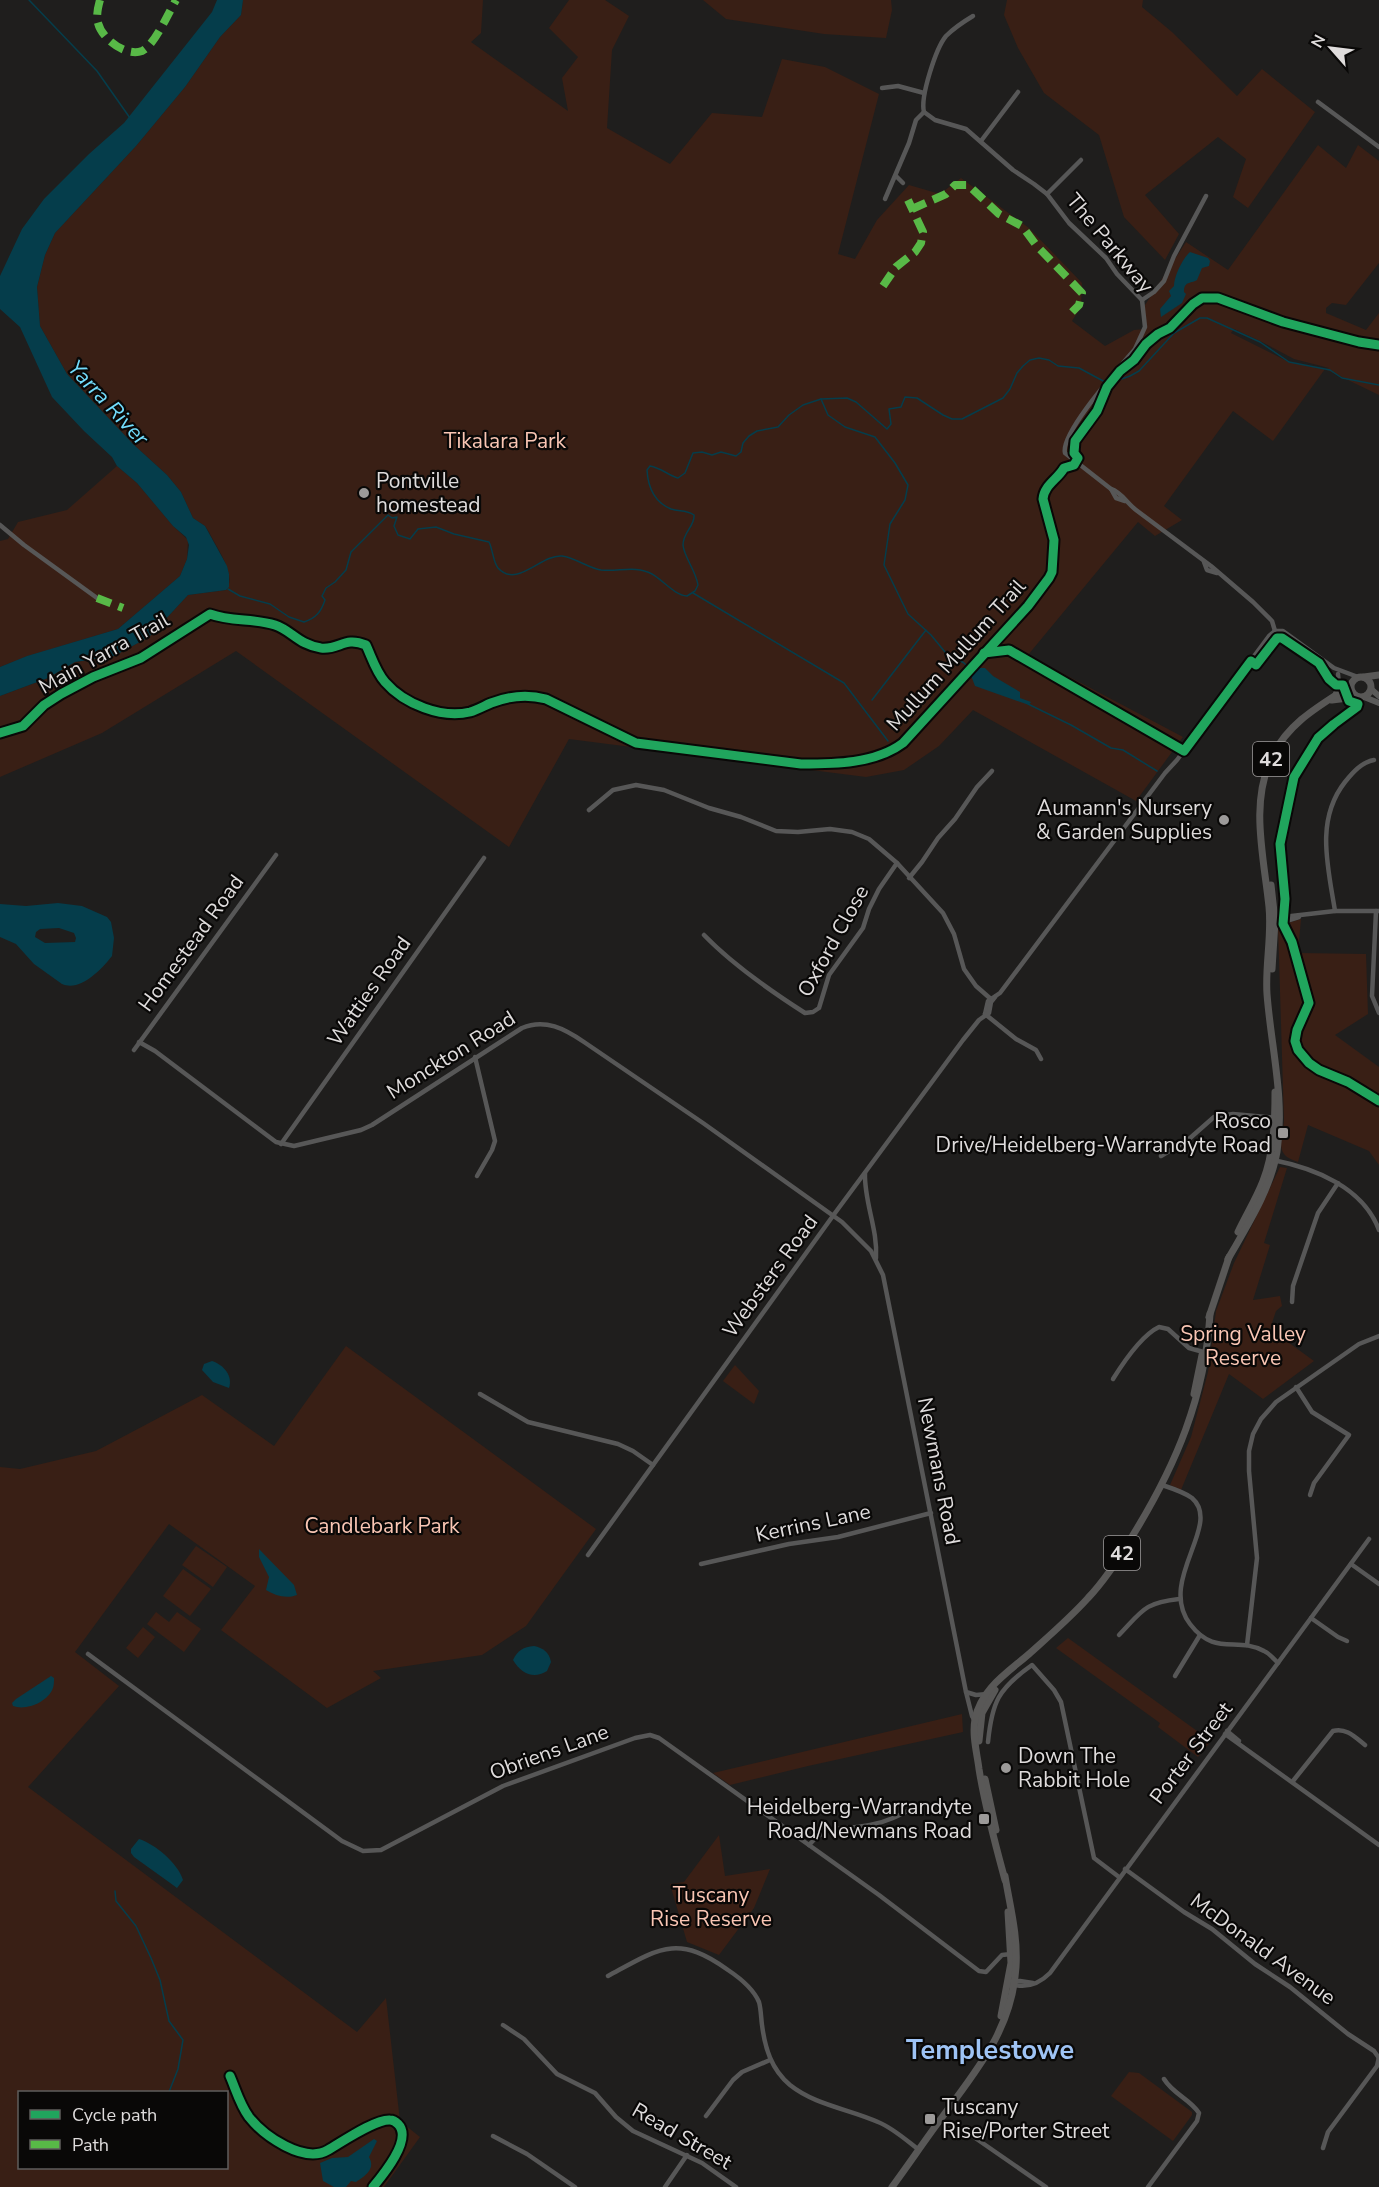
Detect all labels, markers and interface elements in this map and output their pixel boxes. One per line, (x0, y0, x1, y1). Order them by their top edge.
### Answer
north arrow (1301, 18, 1361, 78)
text: N (1306, 31, 1331, 52)
street label: The Parkway (1060, 187, 1160, 299)
water label: Yarra River (61, 354, 156, 453)
park label: Tikalara Park (444, 427, 567, 455)
place label: Pontville homestead (376, 467, 481, 519)
marker: Pontville homestead (357, 486, 371, 500)
street label: Mullum Mullum Trail (880, 572, 1032, 737)
street label: Main Yarra Trail (34, 605, 175, 701)
road number: 42 (1253, 742, 1289, 776)
place label: Aumann's Nursery & Garden Supplies (1036, 794, 1212, 846)
marker: Aumann's Nursery & Garden Supplies (1217, 813, 1231, 827)
street label: Homestead Road (132, 869, 250, 1017)
street label: Oxford Close (791, 880, 875, 1002)
street label: Watties Road (321, 931, 417, 1051)
street label: Monckton Road (381, 1004, 521, 1106)
place label: Rosco Drive/Heidelberg-Warrandyte Road (936, 1107, 1271, 1159)
marker: Rosco Drive/Heidelberg-Warrandyte Road (1276, 1126, 1290, 1140)
street label: Websters Road (716, 1209, 824, 1343)
park label: Spring Valley Reserve (1180, 1320, 1306, 1372)
street label: Newmans Road (911, 1395, 967, 1547)
street label: Kerrins Lane (753, 1497, 873, 1549)
park label: Candlebark Park (304, 1512, 460, 1540)
road number: 42 (1104, 1536, 1140, 1570)
street label: Porter Street (1143, 1696, 1239, 1810)
street label: Obriens Lane (485, 1717, 613, 1787)
place label: Down The Rabbit Hole (1018, 1742, 1130, 1794)
marker: Down The Rabbit Hole (999, 1761, 1013, 1775)
place label: Heidelberg-Warrandyte Road/Newmans Road (747, 1793, 972, 1845)
marker: Heidelberg-Warrandyte Road/Newmans Road (977, 1812, 991, 1826)
park label: Tuscany Rise Reserve (650, 1881, 772, 1933)
street label: McDonald Avenue (1185, 1887, 1341, 2011)
district label: Templestowe (906, 2032, 1074, 2069)
legend (18, 2091, 228, 2169)
place label: Tuscany Rise/Porter Street (942, 2093, 1110, 2145)
street label: Read Street (627, 2096, 738, 2176)
text: Cycle path (72, 2103, 157, 2127)
marker: Tuscany Rise/Porter Street (923, 2112, 937, 2126)
text: Path (72, 2133, 109, 2157)

